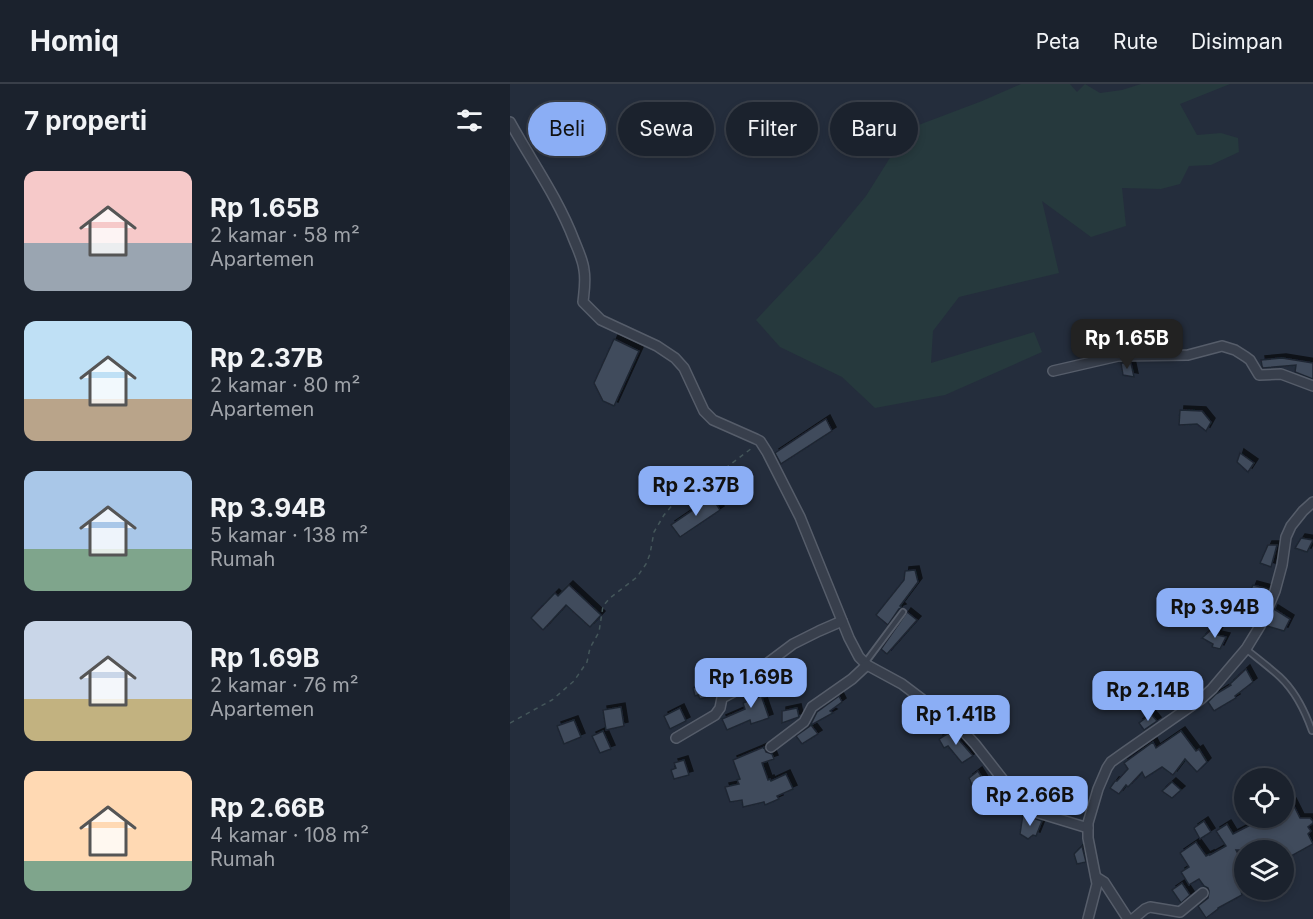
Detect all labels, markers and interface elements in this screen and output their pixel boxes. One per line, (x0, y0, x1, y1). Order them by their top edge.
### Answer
text: Homiq (30, 24, 119, 58)
text: Peta (1036, 29, 1080, 54)
text: Rute (1113, 29, 1158, 54)
text: Disimpan (1191, 29, 1283, 54)
chip: Beli (528, 102, 606, 156)
chip: Sewa (618, 102, 714, 156)
chip: Filter (726, 102, 818, 156)
chip: Baru (830, 102, 918, 156)
icon: filters (453, 104, 486, 137)
text: 7 properti (24, 105, 147, 136)
text: Rp 1.65B (210, 192, 319, 223)
icon: home (72, 195, 144, 267)
text: 2 kamar · 58 m² (210, 223, 360, 247)
text: Apartemen (210, 247, 314, 271)
pin: Rp 1.65B (1065, 319, 1189, 370)
text: Rp 1.65B (1085, 326, 1169, 350)
text: Rp 2.37B (210, 342, 323, 373)
icon: home (72, 345, 144, 417)
text: 2 kamar · 80 m² (210, 373, 360, 397)
text: Apartemen (210, 397, 314, 421)
pin: Rp 2.37B (634, 466, 758, 517)
text: Rp 2.37B (652, 473, 740, 497)
text: Rp 3.94B (210, 492, 326, 523)
icon: home (72, 495, 144, 567)
text: 5 kamar · 138 m² (210, 523, 368, 547)
text: Rumah (210, 547, 275, 571)
pin: Rp 3.94B (1153, 588, 1277, 639)
text: Rp 3.94B (1170, 595, 1260, 619)
text: Rp 1.69B (210, 642, 320, 673)
icon: home (72, 645, 144, 717)
pin: Rp 1.69B (689, 658, 813, 709)
text: Rp 1.69B (709, 665, 793, 689)
pin: Rp 2.14B (1086, 671, 1210, 722)
text: 2 kamar · 76 m² (210, 673, 359, 697)
text: Rp 2.14B (1106, 678, 1190, 702)
pin: Rp 1.41B (894, 695, 1018, 746)
text: Apartemen (210, 697, 314, 721)
text: Rp 1.41B (916, 702, 996, 726)
map controls (1234, 768, 1294, 900)
button: locate (1234, 768, 1294, 828)
pin: Rp 2.66B (968, 776, 1092, 827)
text: Rp 2.66B (986, 783, 1074, 807)
text: Rp 2.66B (210, 792, 325, 823)
icon: home (72, 795, 144, 867)
text: 4 kamar · 108 m² (210, 823, 369, 847)
button: layers (1234, 840, 1294, 900)
text: Rumah (210, 847, 275, 871)

